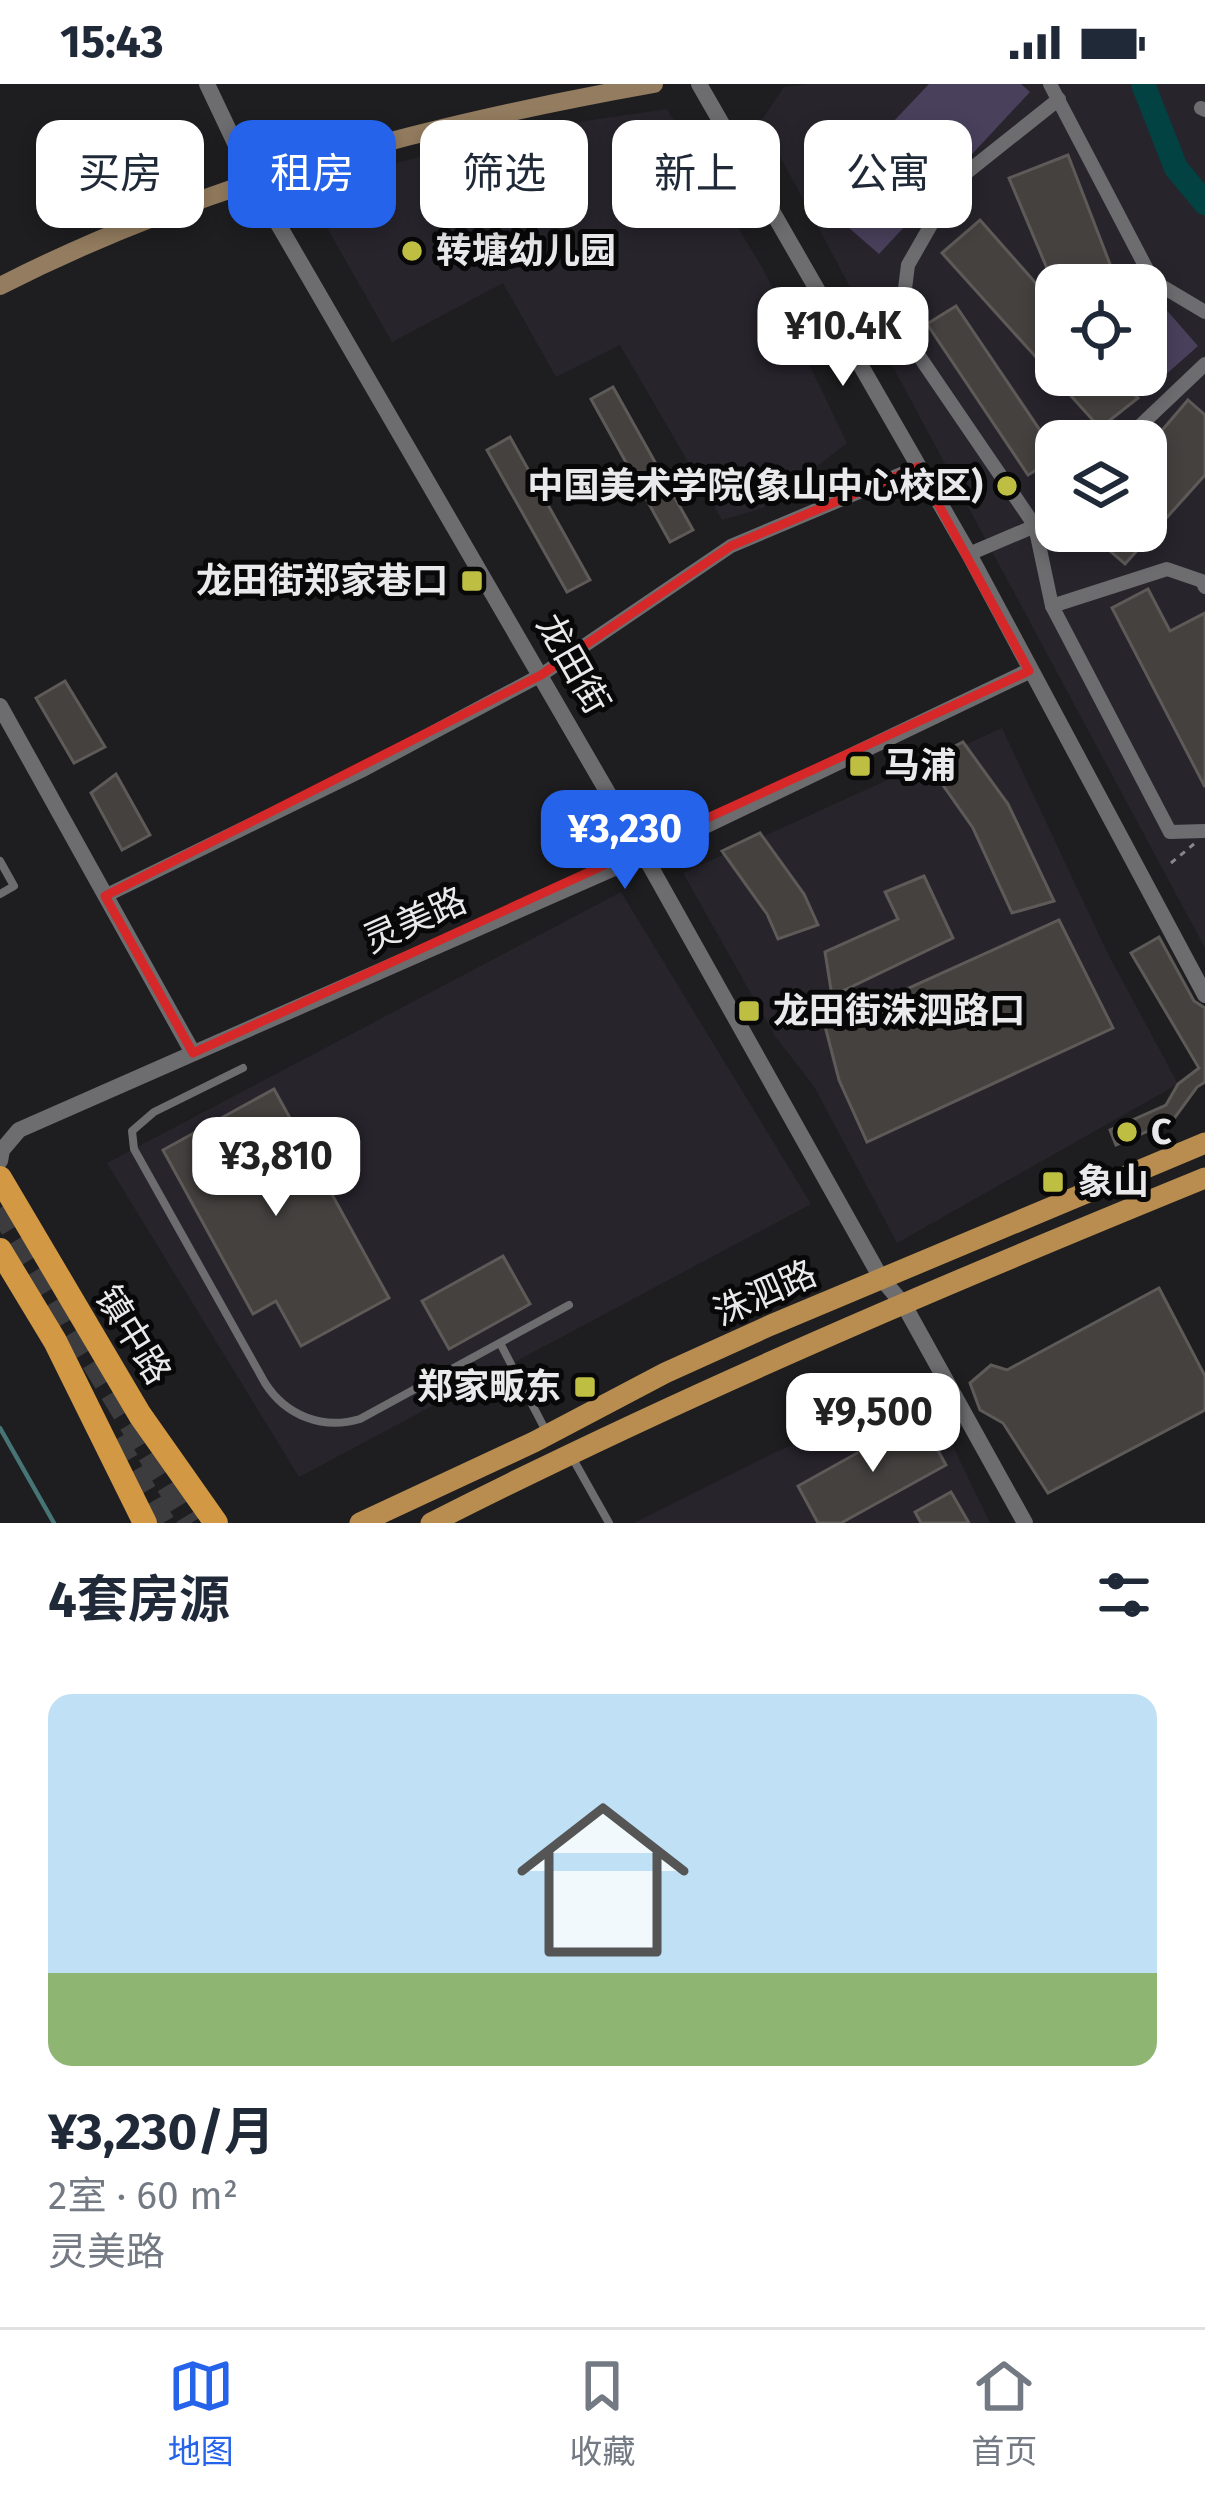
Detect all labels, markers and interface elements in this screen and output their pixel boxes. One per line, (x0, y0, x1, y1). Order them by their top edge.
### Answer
text: 15:43 (60, 15, 164, 69)
chip: 买房 (36, 120, 204, 228)
chip: 租房 (228, 120, 396, 228)
chip: 筛选 (420, 120, 588, 228)
chip: 新上 (612, 120, 780, 228)
chip: 公寓 (804, 120, 972, 228)
place label: 转塘幼儿园 (436, 229, 616, 273)
marker: 转塘幼儿园 (399, 238, 425, 264)
map controls (1035, 264, 1167, 552)
button: locate (1035, 264, 1167, 396)
pin: ¥10.4K (745, 287, 941, 389)
text: ¥10.4K (784, 303, 902, 349)
button: layers (1035, 420, 1167, 552)
place label: 中国美术学院(象山中心校区) (528, 464, 983, 508)
marker: 中国美术学院(象山中心校区) (994, 473, 1020, 499)
place label: 龙田街郑家巷口 (196, 559, 448, 603)
marker: 龙田街郑家巷口 (459, 568, 485, 594)
street label: 龙田街 (527, 606, 619, 722)
place label: 马浦 (884, 744, 956, 788)
marker: 马浦 (847, 753, 873, 779)
pin: ¥3,230 (527, 790, 723, 892)
text: ¥3,230 (568, 806, 682, 852)
street label: 灵美路 (357, 878, 473, 962)
place label: 龙田街洙泗路口 (773, 989, 1025, 1033)
marker: 龙田街洙泗路口 (736, 998, 762, 1024)
place label: C (1151, 1110, 1172, 1154)
pin: ¥3,810 (178, 1117, 374, 1219)
marker: C (1114, 1119, 1140, 1145)
text: ¥3,810 (219, 1133, 333, 1179)
place label: 象山 (1077, 1160, 1149, 1204)
marker: 象山 (1040, 1169, 1066, 1195)
street label: 洙泗路 (707, 1251, 823, 1335)
street label: 镇中路 (86, 1278, 180, 1392)
place label: 郑家畈东 (417, 1365, 561, 1409)
pin: ¥9,500 (775, 1373, 971, 1475)
marker: 郑家畈东 (572, 1374, 598, 1400)
text: ¥9,500 (813, 1389, 933, 1435)
icon: filters (1091, 1562, 1157, 1628)
text: 4套房源 (48, 1569, 230, 1631)
icon: home (495, 1772, 711, 1988)
text: ¥3,230/月 (48, 2101, 275, 2163)
text: 2室 · 60 m² (48, 2173, 238, 2219)
text: 灵美路 (48, 2229, 165, 2275)
tab: 地图 (168, 2353, 234, 2473)
tab: 收藏 (569, 2353, 635, 2473)
tab: 首页 (971, 2353, 1037, 2473)

